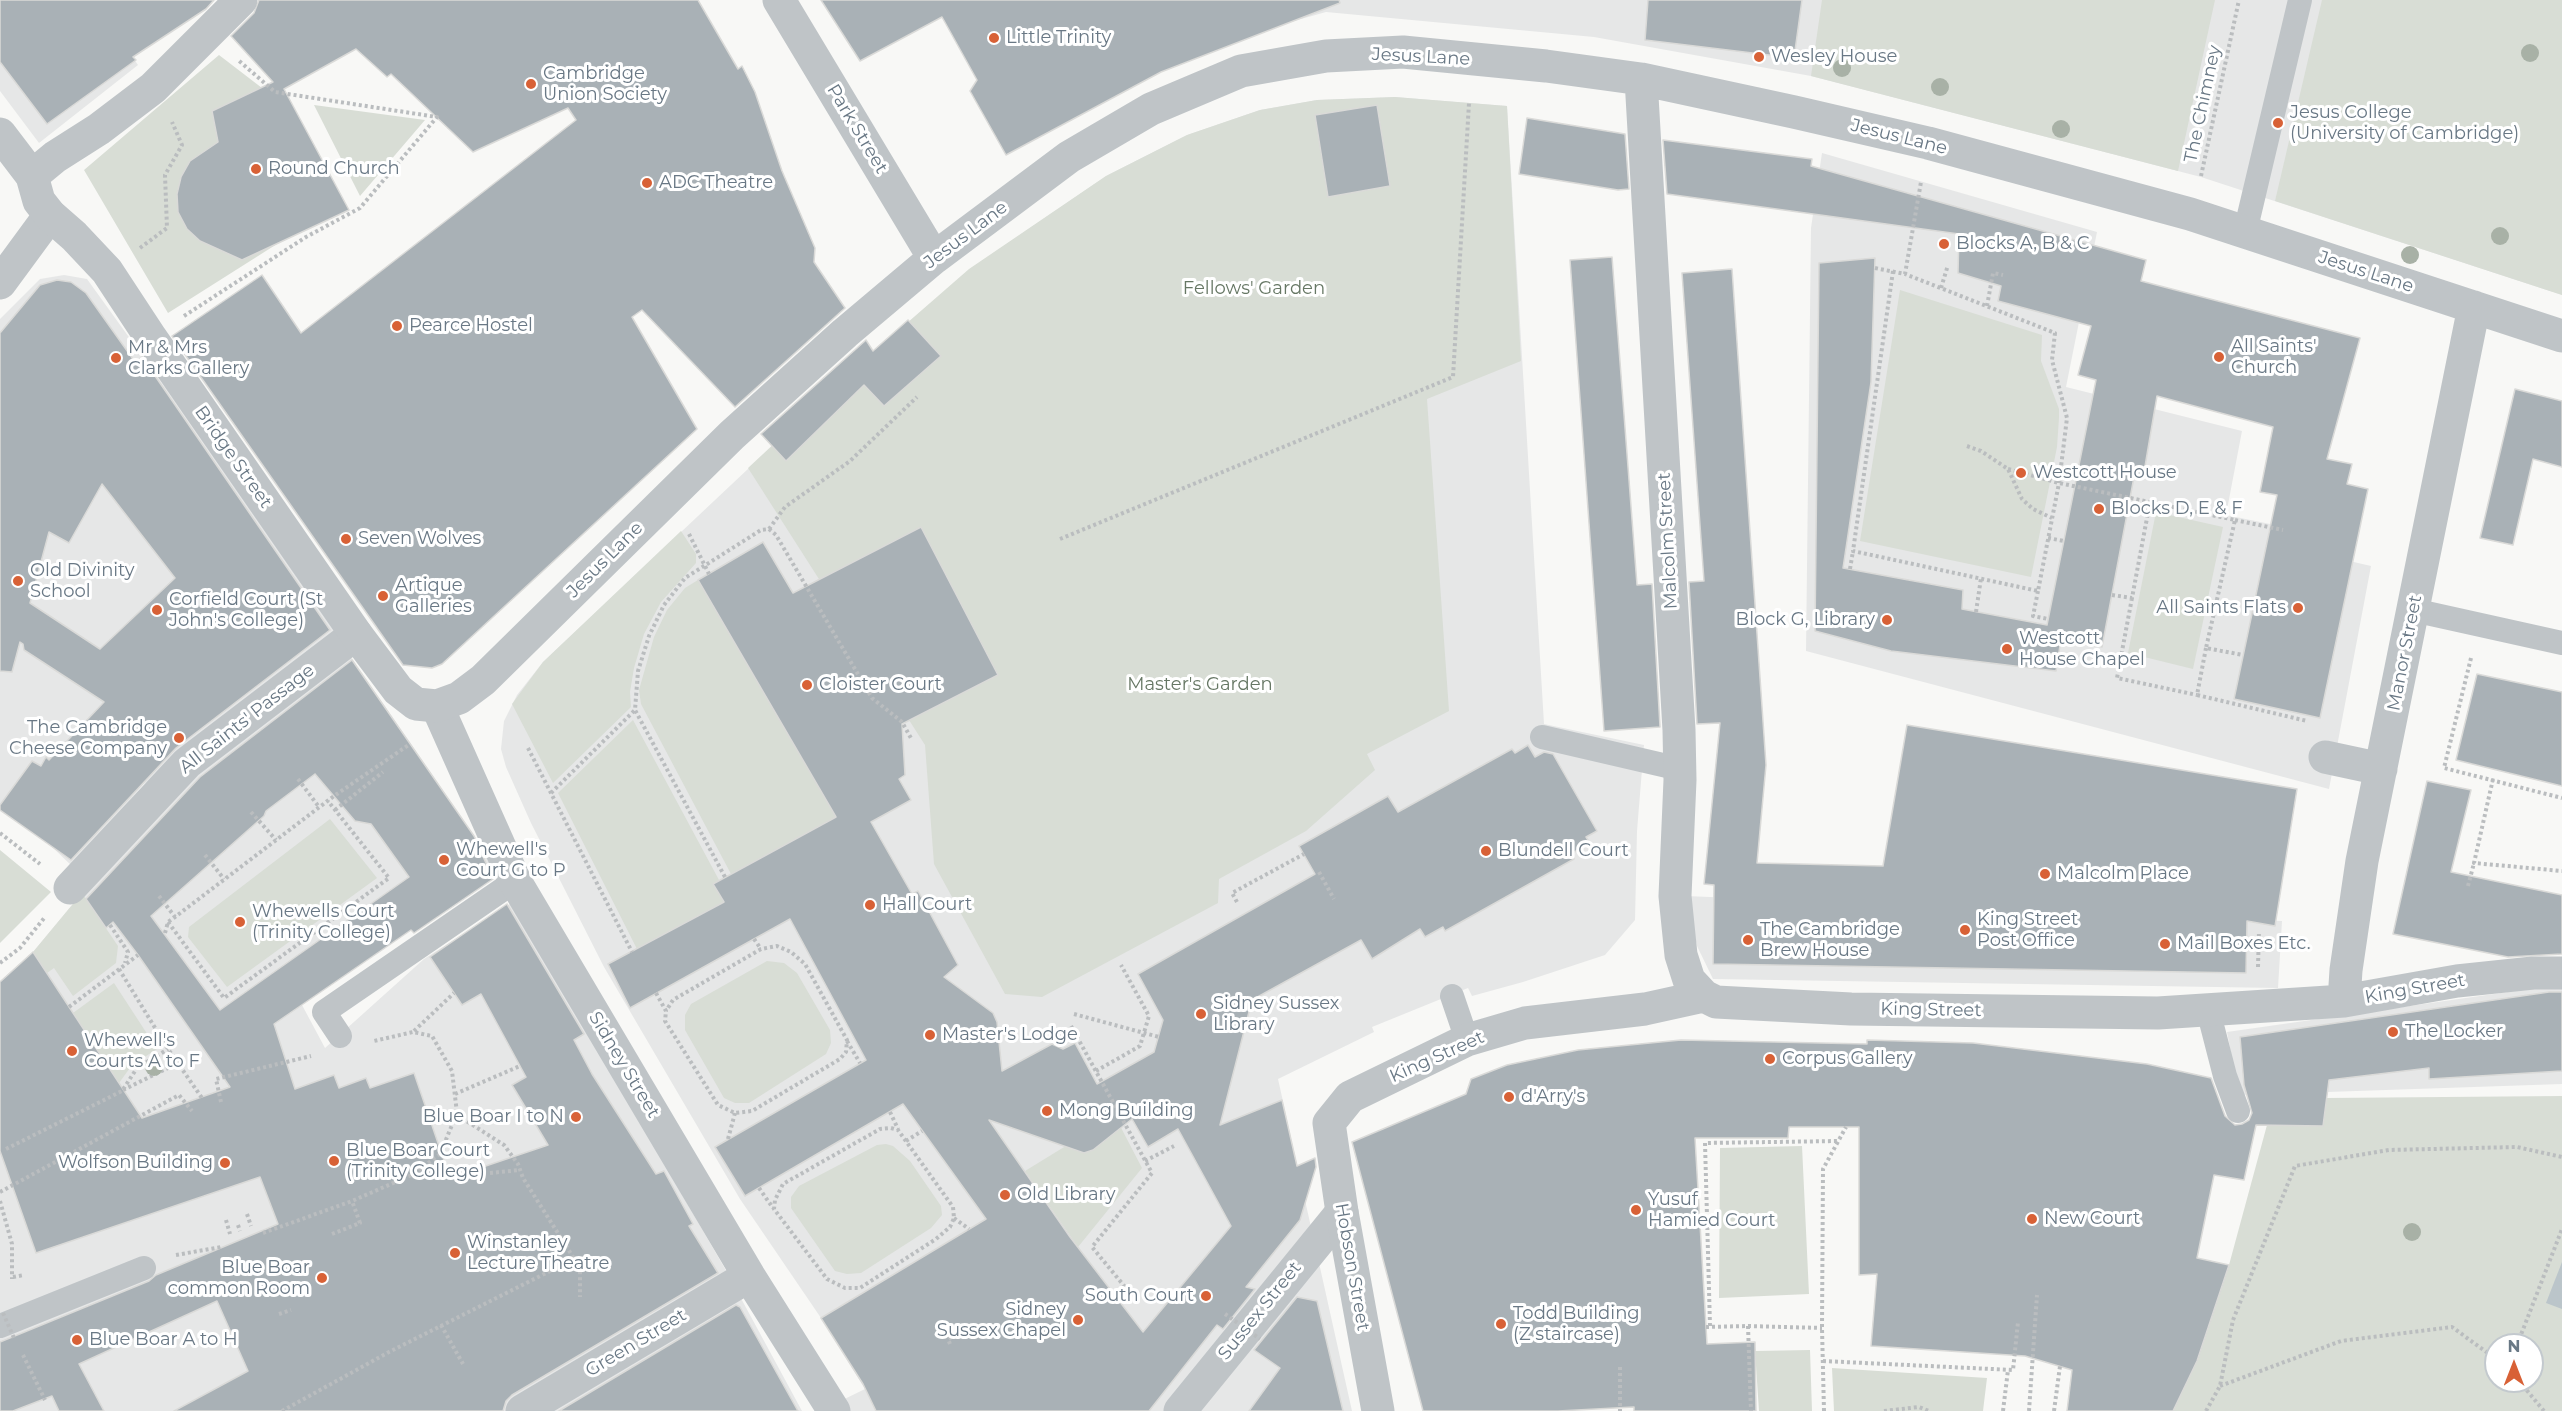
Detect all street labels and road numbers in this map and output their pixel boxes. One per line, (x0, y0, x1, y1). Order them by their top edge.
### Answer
street label: The Chimney (2180, 43, 2226, 165)
street label: Jesus Lane (1371, 44, 1471, 70)
street label: Park Street (822, 80, 892, 178)
street label: Jesus Lane (1849, 115, 1949, 159)
street label: Jesus Lane (920, 197, 1012, 273)
street label: Jesus Lane (2316, 247, 2416, 297)
street label: Bridge Street (190, 402, 276, 512)
street label: Malcolm Street (1654, 472, 1682, 610)
street label: Jesus Lane (563, 518, 647, 602)
street label: Manor Street (2383, 593, 2427, 713)
street label: All Saints' Passage (175, 660, 319, 778)
street label: King Street (2363, 970, 2467, 1008)
street label: King Street (1880, 998, 1982, 1022)
street label: Sidney Street (584, 1008, 664, 1122)
street label: King Street (1386, 1027, 1488, 1087)
street label: Hobson Street (1330, 1201, 1374, 1333)
street label: Sussex Street (1214, 1258, 1306, 1364)
street label: Green Street (582, 1304, 690, 1382)

